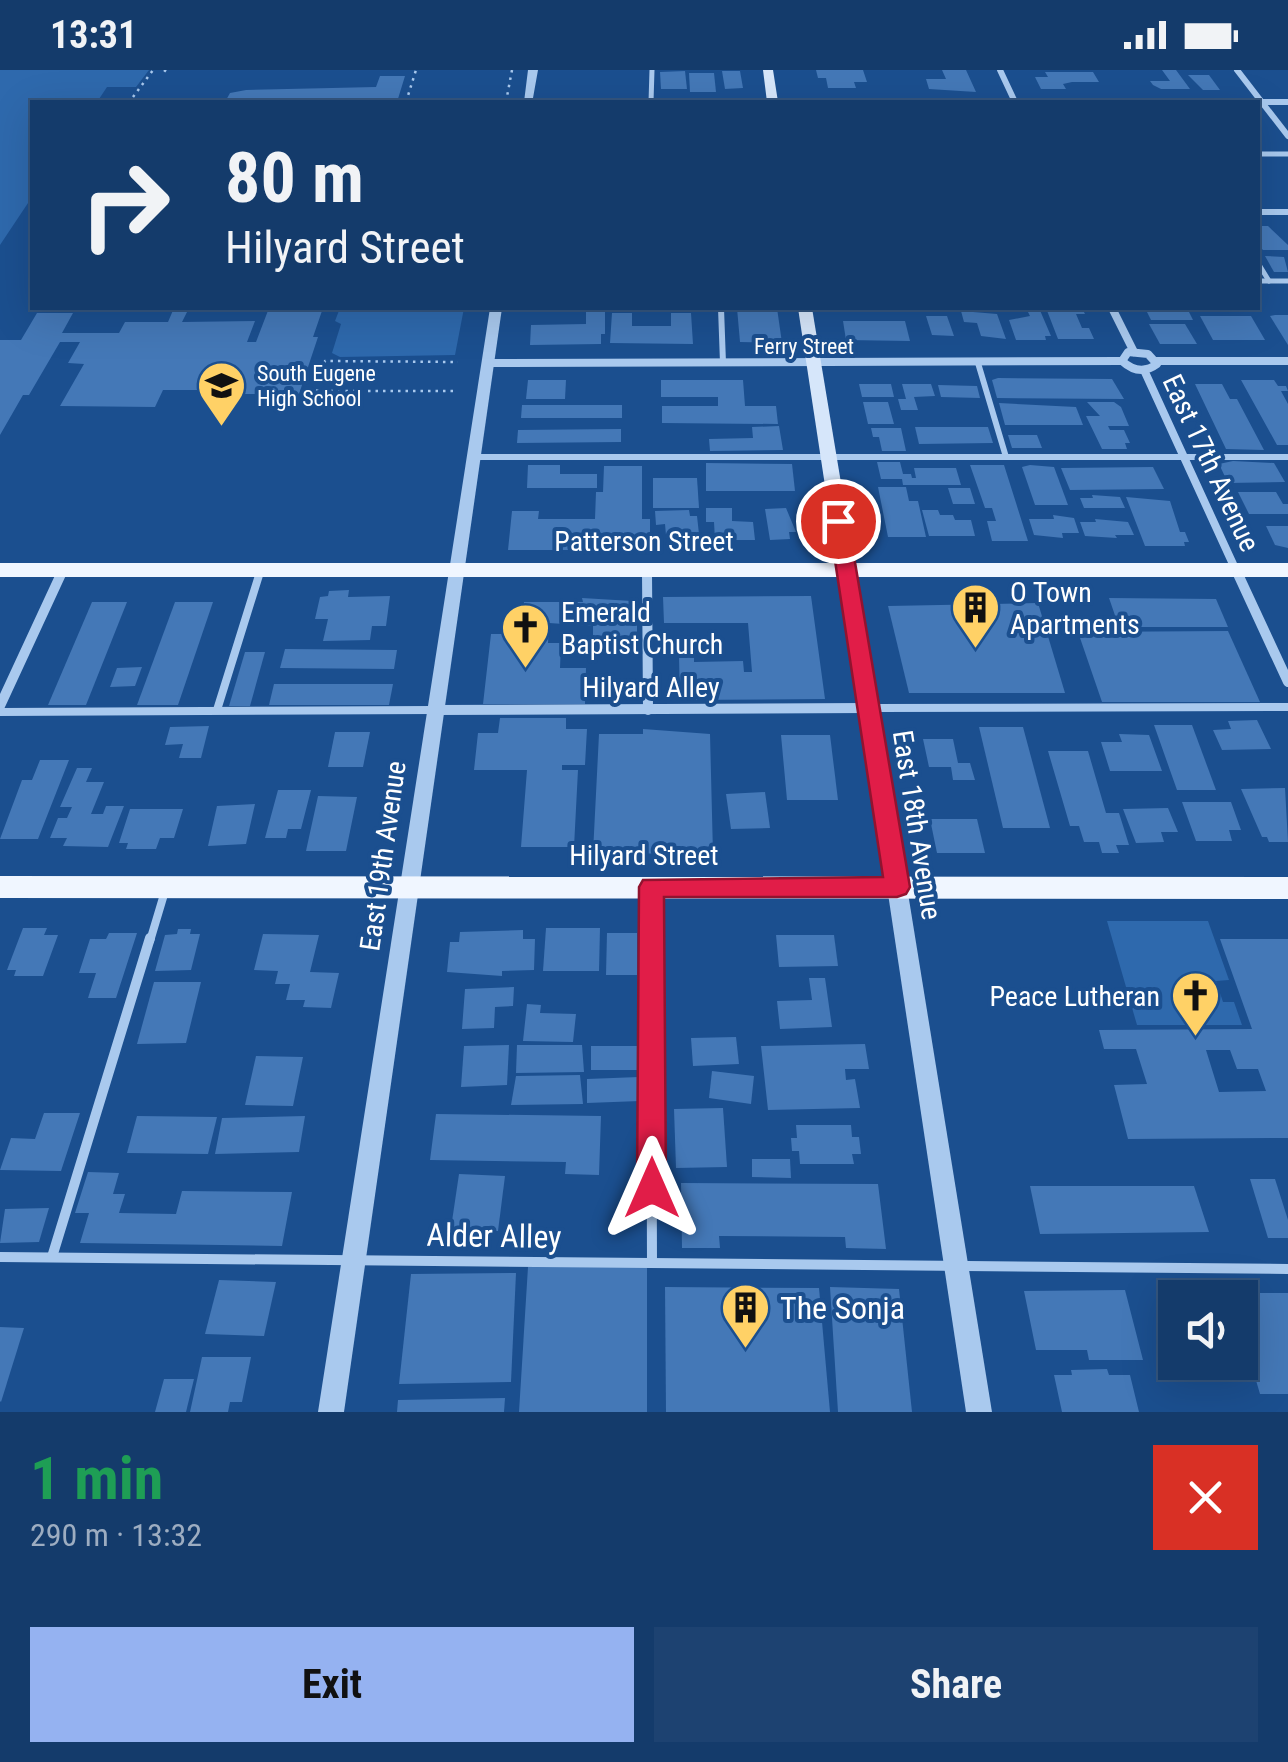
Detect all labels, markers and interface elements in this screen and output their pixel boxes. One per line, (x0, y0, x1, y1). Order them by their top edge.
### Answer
text: 13:31 (50, 13, 137, 57)
text: 80 m (225, 137, 364, 219)
icon: right (60, 140, 190, 270)
text: Hilyard Street (225, 221, 465, 274)
street label: Ferry Street (754, 334, 854, 359)
school or university icon: South Eugene High School (196, 360, 248, 428)
place label: South Eugene High School (257, 361, 376, 411)
street label: East 17th Avenue (1156, 369, 1266, 557)
pin (796, 479, 881, 564)
icon: arrive (811, 494, 866, 549)
street label: Patterson Street (554, 525, 734, 558)
place label: O Town Apartments (1010, 576, 1140, 641)
building icon: O Town Apartments (949, 582, 1001, 650)
place label: Emerald Baptist Church (561, 596, 723, 661)
church icon: Emerald Baptist Church (500, 602, 552, 670)
street label: Hilyard Alley (582, 671, 720, 704)
street label: East 18th Avenue (886, 728, 948, 922)
street label: East 19th Avenue (353, 759, 413, 953)
street label: Hilyard Street (569, 839, 719, 872)
church icon: Peace Lutheran (1169, 970, 1221, 1038)
place label: Peace Lutheran (989, 980, 1160, 1013)
position arrow (600, 1136, 704, 1240)
street label: Alder Alley (426, 1216, 562, 1256)
map controls (1158, 1280, 1258, 1380)
button: sound (1158, 1280, 1258, 1380)
building icon: The Sonja (719, 1282, 771, 1350)
place label: The Sonja (780, 1289, 905, 1327)
text: 1 min (30, 1443, 163, 1514)
button: close (1153, 1445, 1258, 1550)
text: 290 m · 13:32 (30, 1516, 202, 1554)
button: Exit (30, 1627, 634, 1742)
button: Share (654, 1627, 1258, 1742)

